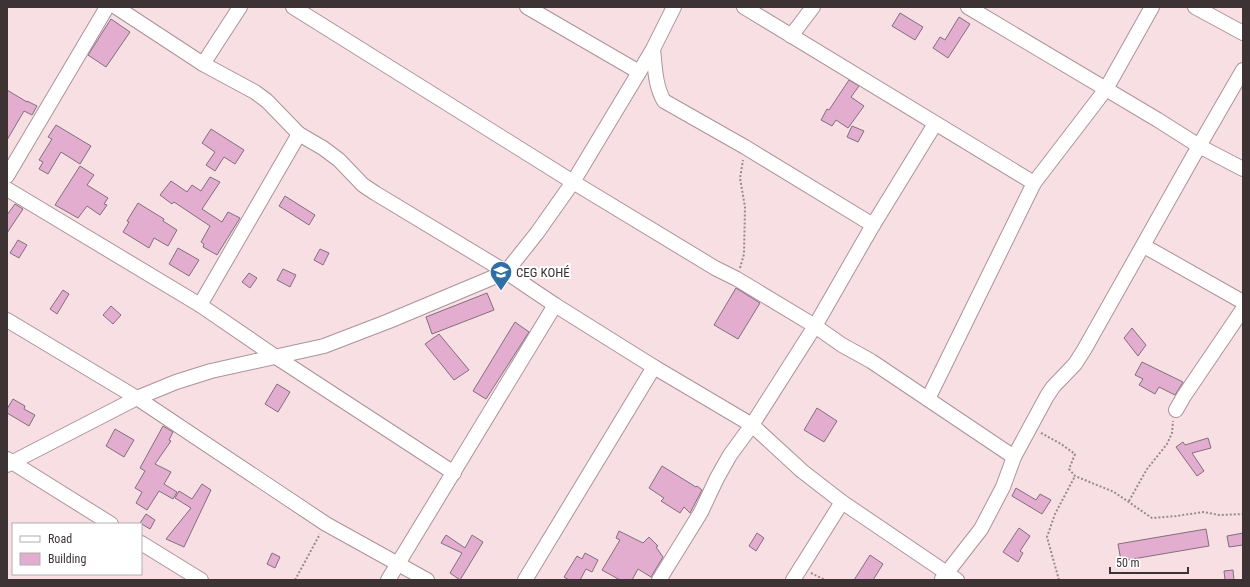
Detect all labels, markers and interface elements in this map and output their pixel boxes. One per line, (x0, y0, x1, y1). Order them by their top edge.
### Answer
school or university icon: CEG KOHÉ (488, 259, 514, 292)
place label: CEG KOHÉ (516, 265, 570, 280)
legend (12, 523, 142, 575)
text: Road (48, 532, 72, 546)
scale bar (1110, 549, 1188, 575)
text: Building (48, 552, 86, 566)
text: 50 m (1116, 556, 1140, 570)

